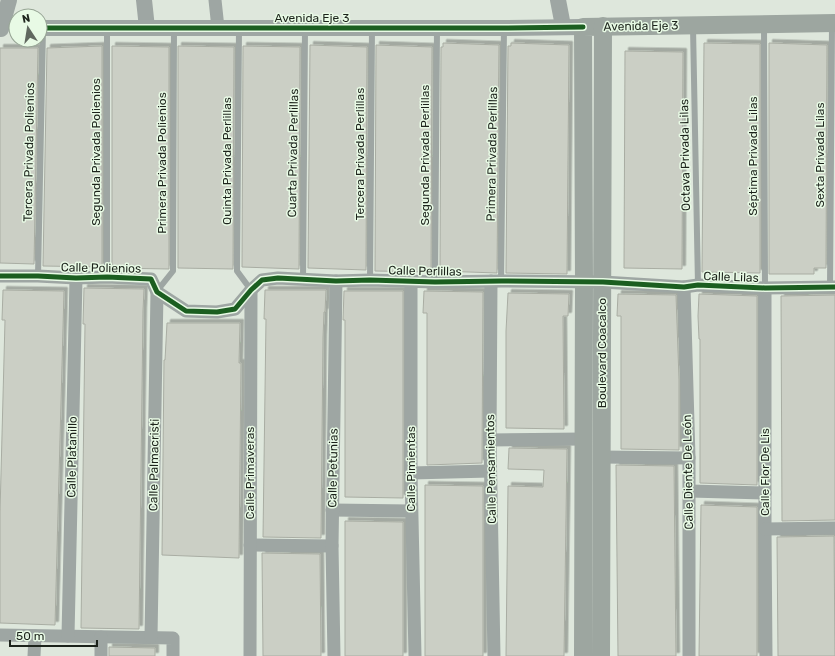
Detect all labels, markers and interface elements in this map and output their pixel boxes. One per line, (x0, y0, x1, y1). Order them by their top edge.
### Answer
north arrow (8, 8, 48, 48)
street label: Avenida Eje 3 (274, 11, 350, 25)
text: N (21, 12, 31, 26)
street label: Avenida Eje 3 (603, 18, 679, 34)
street label: Segunda Privada Polienios (89, 78, 103, 226)
street label: Tercera Privada Polienios (21, 82, 37, 222)
street label: Segunda Privada Perlillas (418, 85, 432, 225)
street label: Primera Privada Perlillas (484, 86, 500, 222)
street label: Cuarta Privada Perlillas (285, 88, 301, 218)
street label: Tercera Privada Perlillas (353, 88, 367, 220)
street label: Primera Privada Polienios (155, 92, 169, 234)
street label: Séptima Privada Lilas (746, 96, 760, 216)
street label: Quinta Privada Perlillas (220, 97, 234, 225)
street label: Octava Privada Lilas (677, 99, 693, 211)
street label: Sexta Privada Lilas (813, 102, 827, 208)
street label: Calle Polienios (61, 260, 141, 276)
street label: Calle Perlillas (388, 263, 462, 279)
street label: Calle Lilas (703, 269, 759, 285)
street label: Boulevard Coacalco (595, 298, 609, 408)
street label: Calle Pensamientos (483, 414, 499, 524)
street label: Calle Diente De León (680, 414, 696, 530)
street label: Calle Platanillo (64, 416, 80, 498)
street label: Calle Palmacristi (146, 419, 162, 511)
street label: Calle Pimientas (404, 426, 418, 512)
street label: Calle Primaveras (243, 427, 257, 519)
street label: Calle Petunias (325, 428, 341, 508)
street label: Calle Flor De Lis (758, 428, 772, 516)
scale bar (10, 622, 97, 648)
text: 50 m (16, 629, 44, 643)

